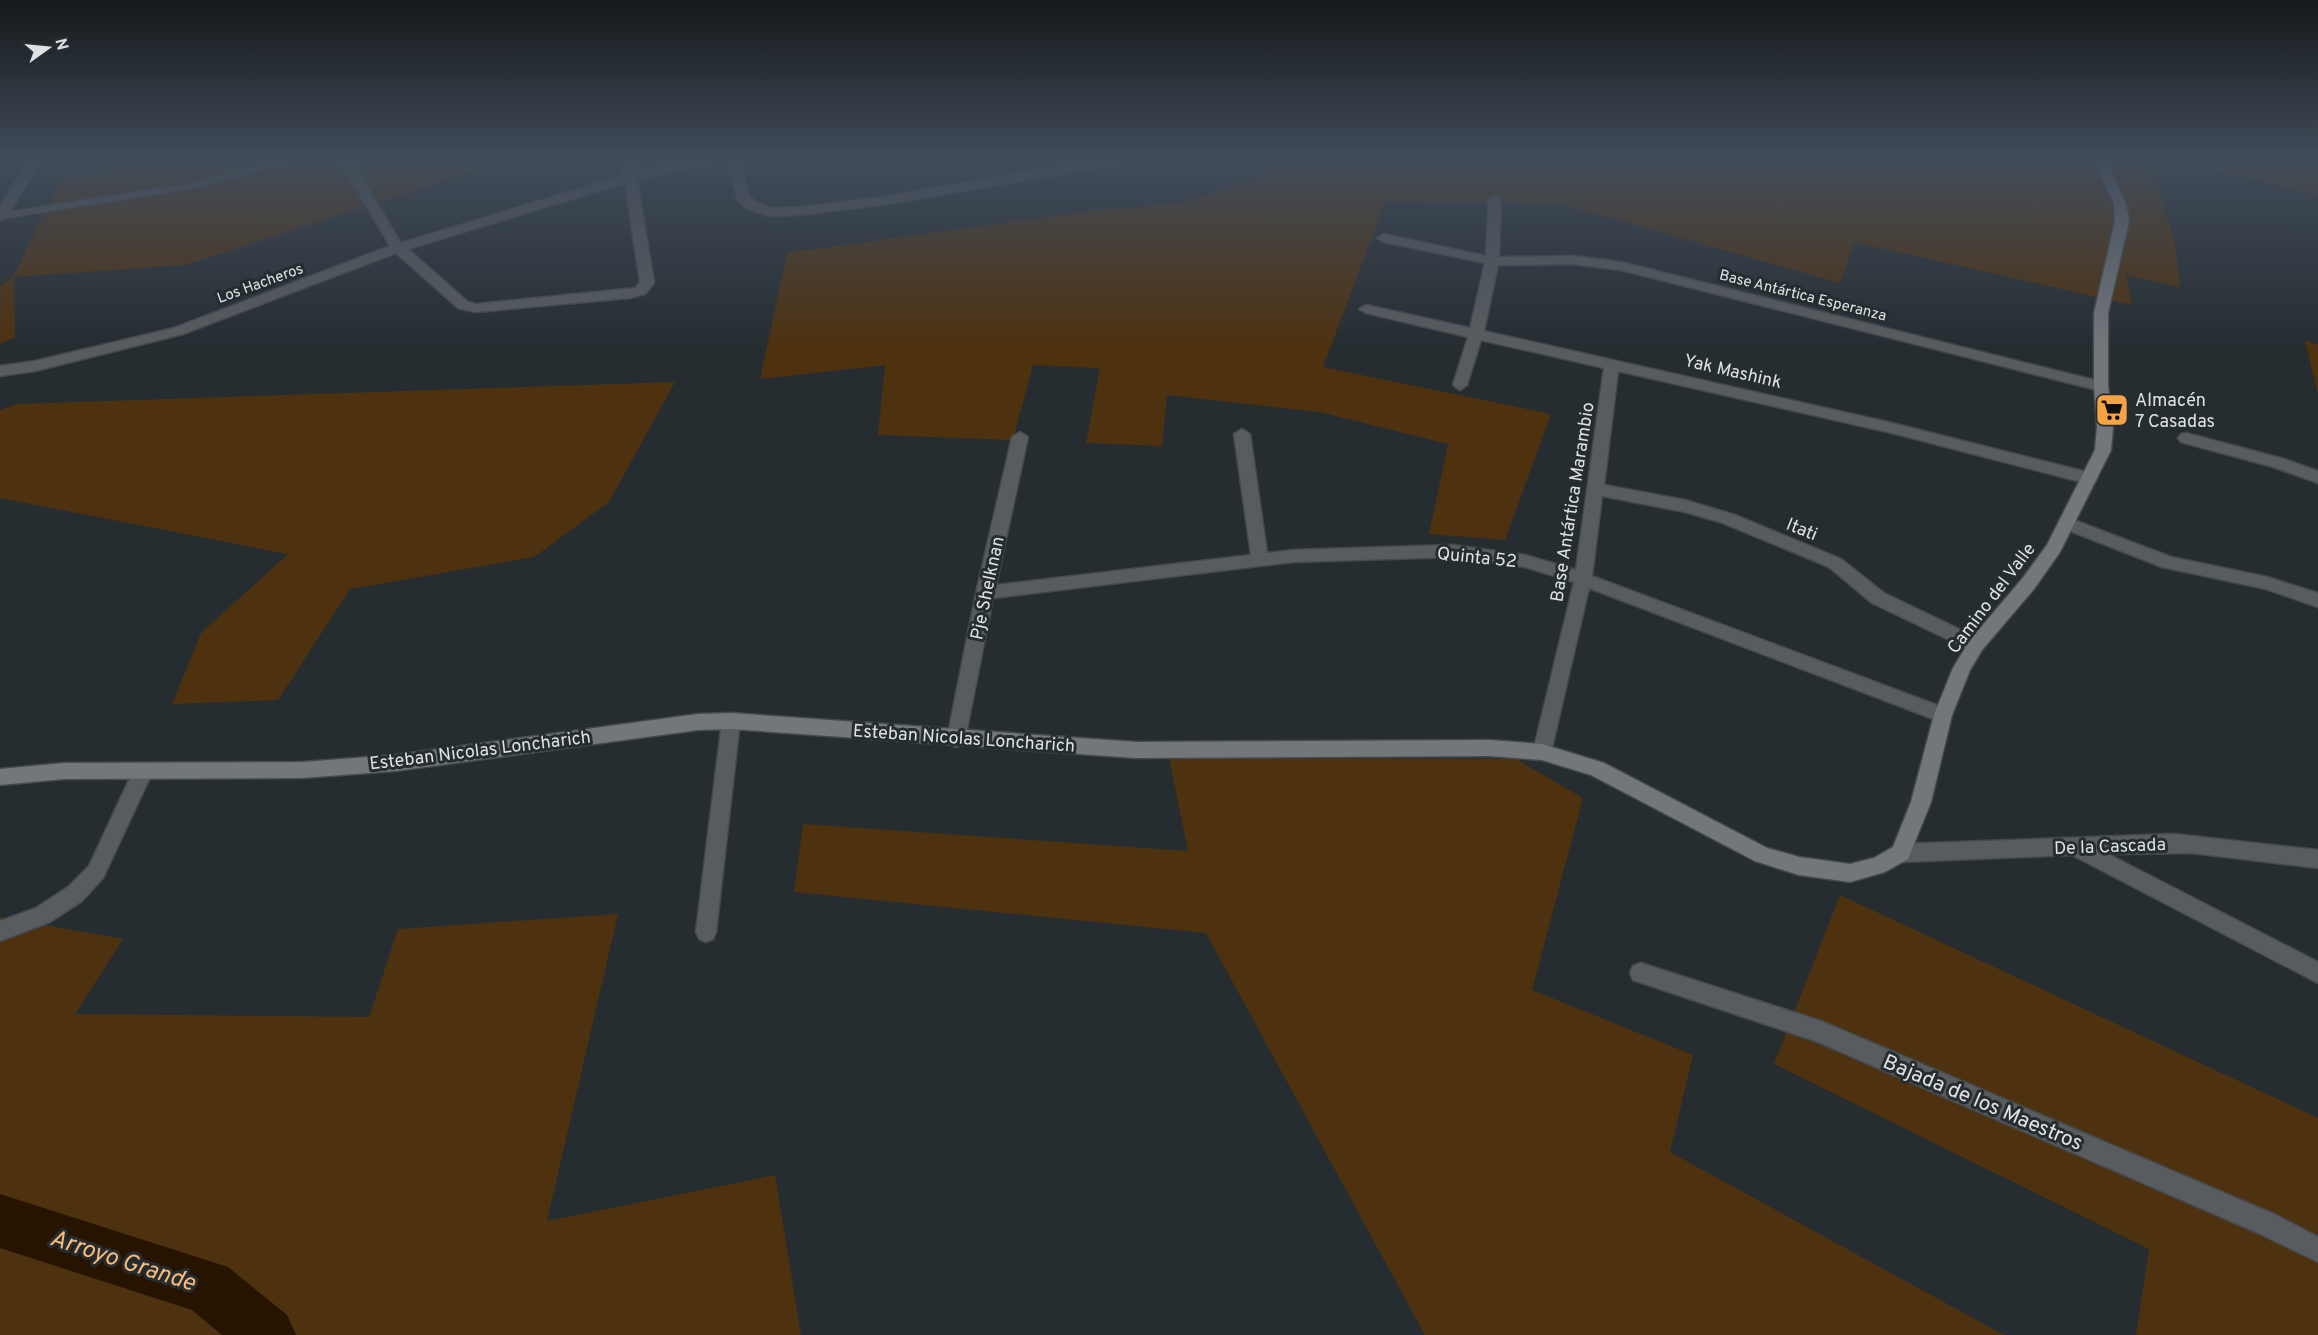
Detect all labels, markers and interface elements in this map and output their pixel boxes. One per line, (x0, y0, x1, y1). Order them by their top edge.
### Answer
north arrow (18, 18, 78, 78)
text: N (49, 36, 72, 53)
street label: Los Hacheros (215, 260, 306, 309)
street label: Base Antártica Esperanza (1717, 266, 1888, 326)
street label: Yak Mashink (1681, 350, 1784, 395)
place label: Almacén 7 Casadas (2135, 390, 2215, 434)
supermarket icon: Almacén 7 Casadas (2094, 392, 2130, 428)
street label: Base Antártica Marambio (1546, 401, 1601, 604)
street label: Itati (1782, 514, 1821, 547)
street label: Pje Shelknan (966, 534, 1011, 642)
street label: Camino del Valle (1943, 539, 2041, 659)
street label: Quinta 52 (1436, 543, 1518, 574)
street label: Esteban Nicolas Loncharich (852, 720, 1076, 759)
street label: Esteban Nicolas Loncharich (368, 726, 592, 776)
street label: De la Cascada (2054, 834, 2166, 861)
street label: Bajada de los Maestros (1878, 1049, 2086, 1158)
water label: Arroyo Grande (46, 1224, 199, 1300)

